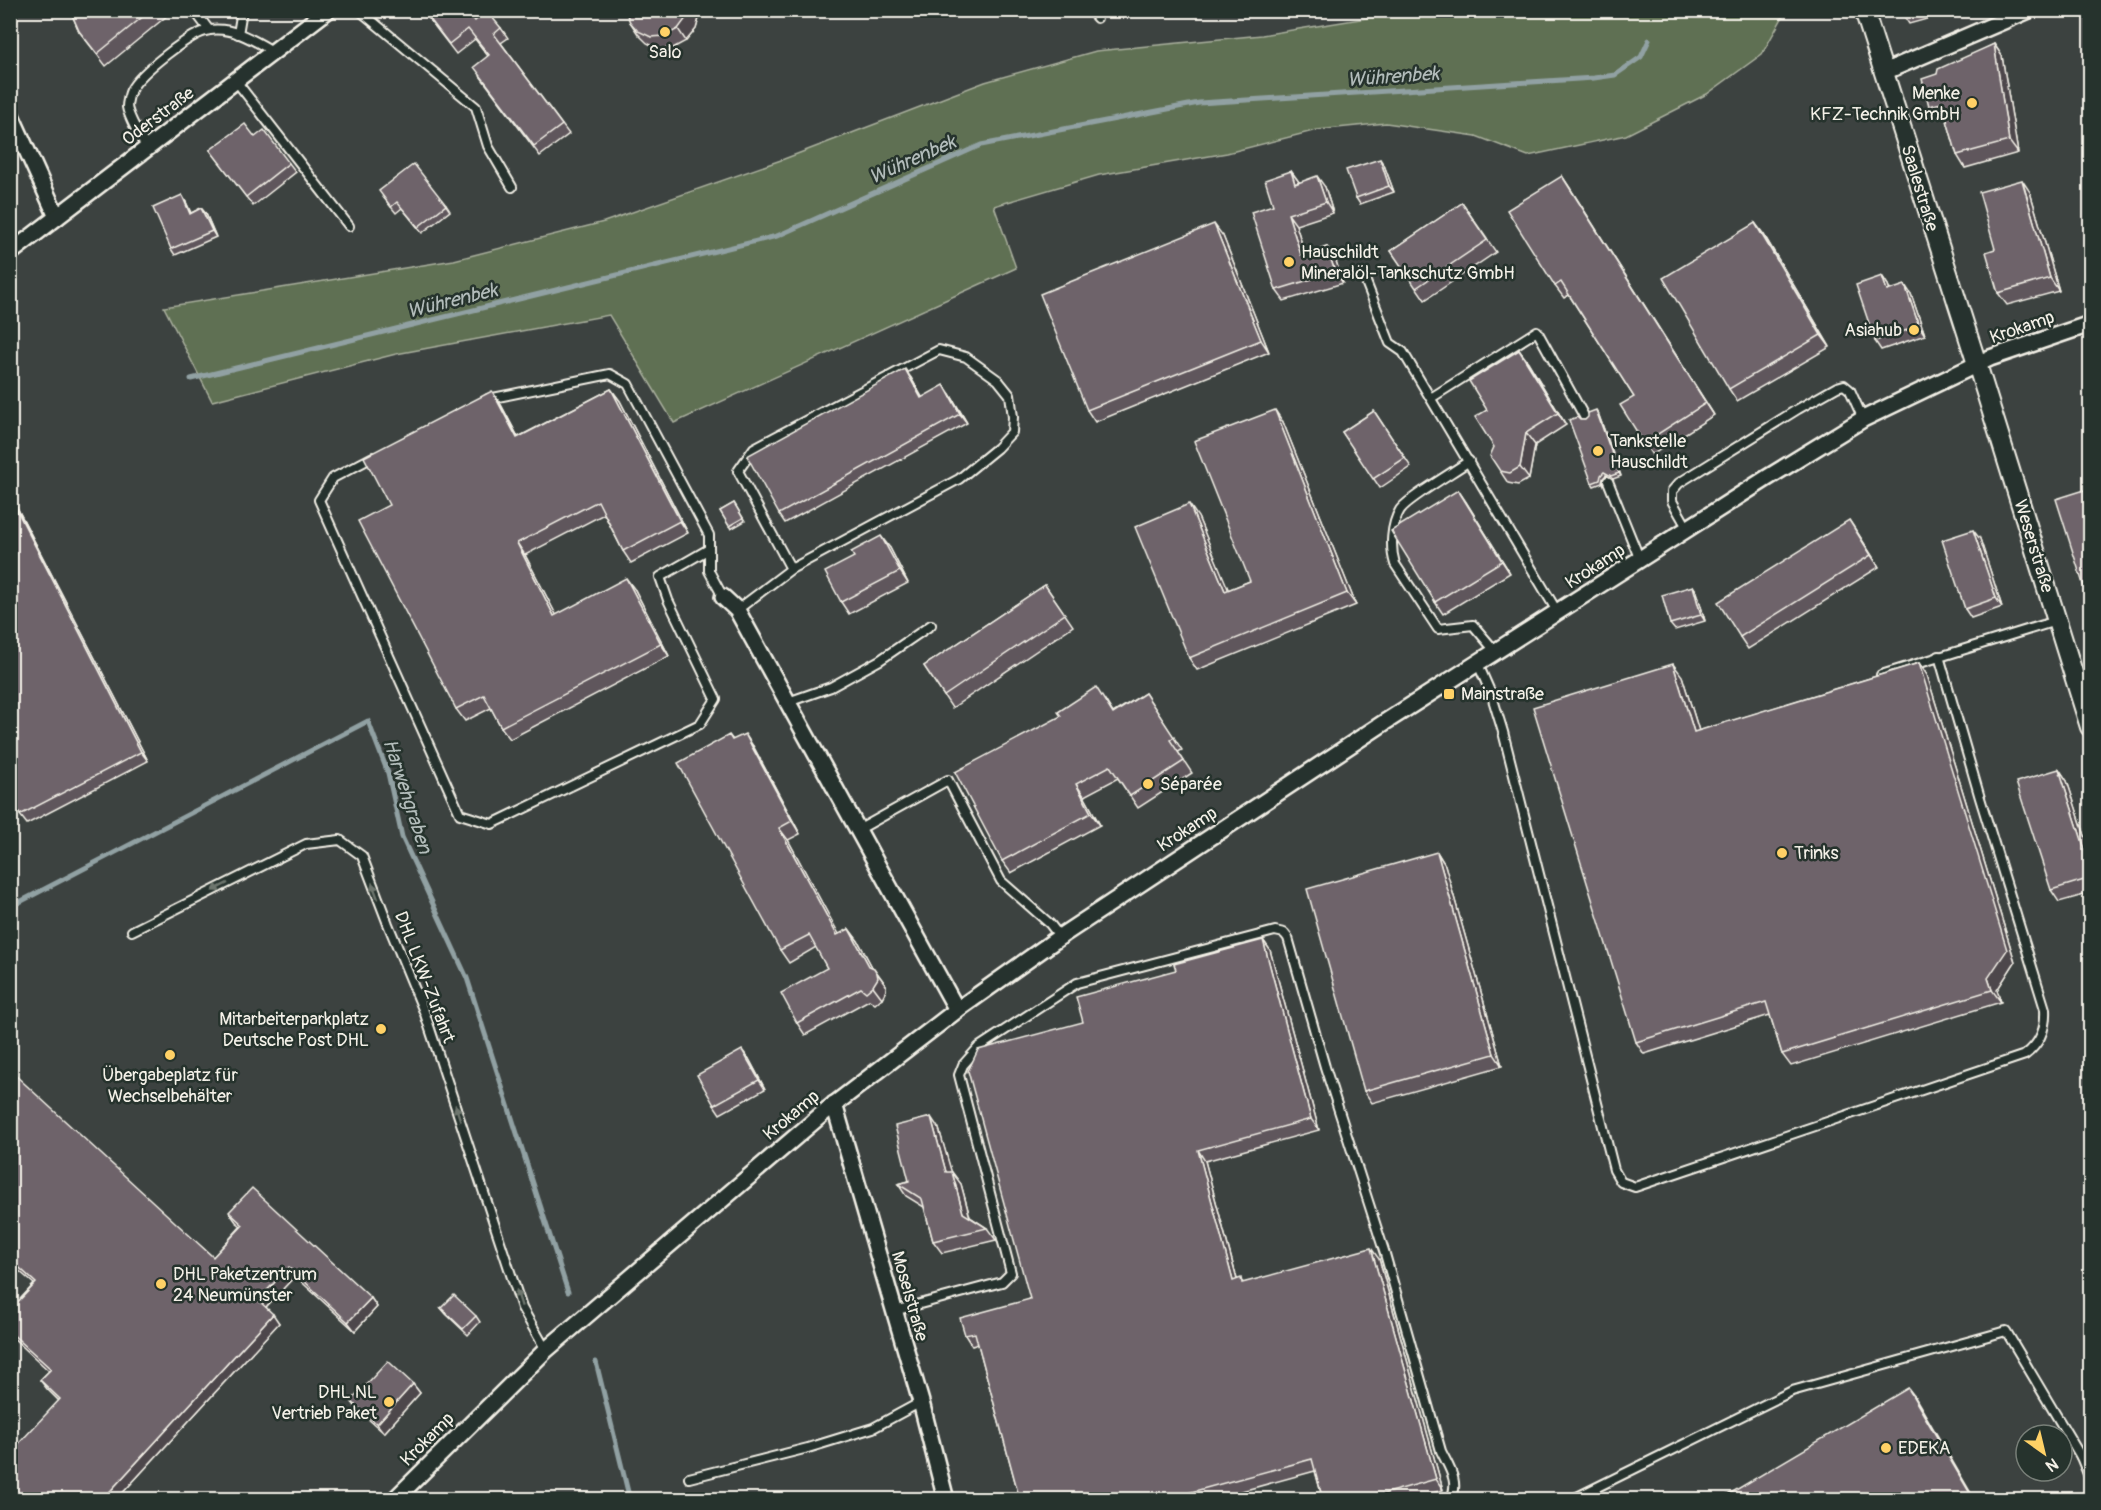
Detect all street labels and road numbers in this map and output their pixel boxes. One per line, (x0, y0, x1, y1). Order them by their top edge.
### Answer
street label: Oderstraße (118, 82, 199, 151)
street label: Saalestraße (1895, 142, 1944, 234)
street label: Krokamp (1987, 306, 2058, 349)
street label: Weserstraße (2008, 497, 2059, 596)
street label: Krokamp (1561, 539, 1630, 594)
street label: Krokamp (1153, 802, 1222, 857)
street label: DHL LKW-Zufahrt (389, 908, 460, 1047)
street label: Krokamp (758, 1085, 824, 1146)
street label: Moselstraße (886, 1248, 933, 1344)
street label: Krokamp (396, 1408, 459, 1471)

